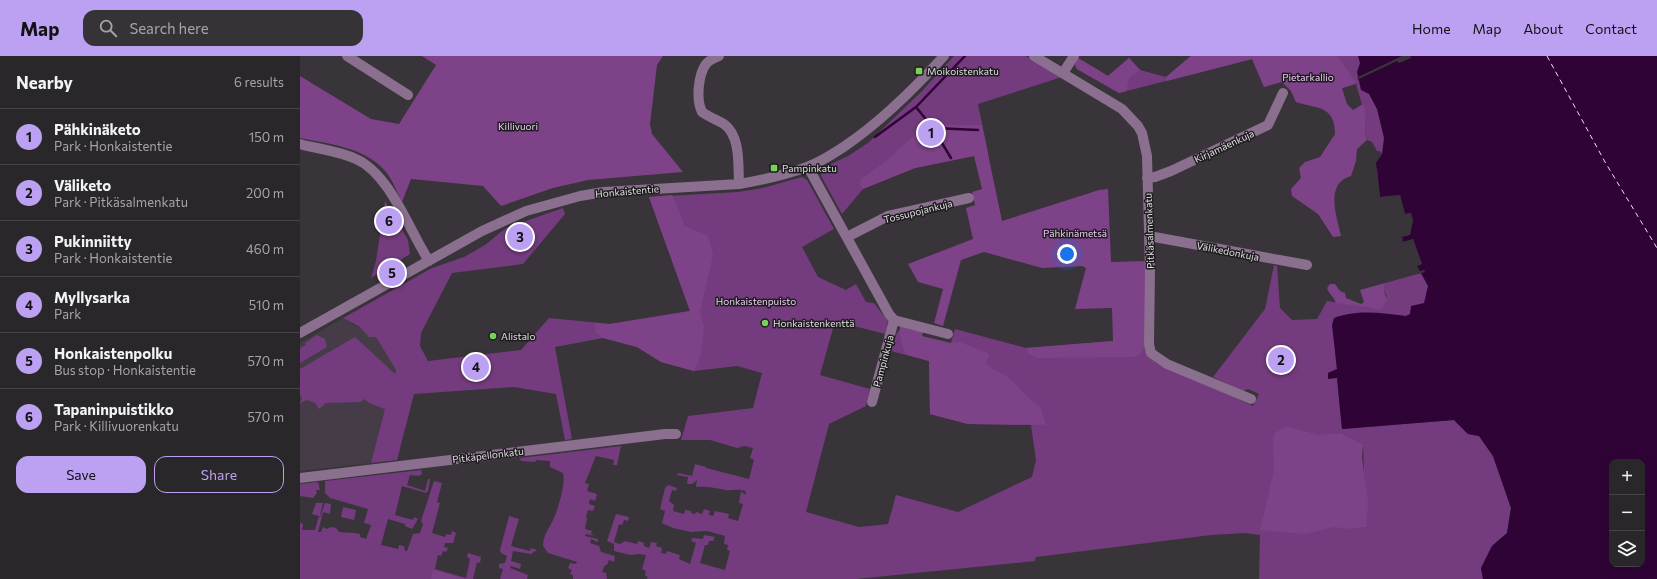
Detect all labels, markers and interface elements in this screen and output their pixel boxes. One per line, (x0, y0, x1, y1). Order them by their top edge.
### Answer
search box (83, 10, 363, 46)
text: Map (20, 17, 59, 40)
icon: search (97, 17, 119, 39)
text: Search here (129, 19, 209, 37)
text: Home (1412, 20, 1451, 37)
text: Map (1473, 20, 1501, 37)
text: About (1523, 20, 1563, 37)
text: Contact (1585, 20, 1637, 37)
place label: Moikoistenkatu (927, 65, 999, 77)
marker: Moikoistenkatu (914, 66, 924, 76)
park label: Pietarkallio (1282, 71, 1334, 83)
text: Nearby (16, 72, 73, 93)
text: 6 results (234, 74, 284, 90)
pin: 1 (918, 118, 944, 148)
text: Pähkinäketo (54, 120, 141, 138)
park label: Killivuori (498, 120, 538, 132)
street label: Kirjamäenkuja (1192, 127, 1256, 165)
text: 1 (26, 129, 32, 145)
text: 150 m (249, 129, 284, 145)
text: Park · Honkaistentie (54, 138, 172, 154)
place label: Pampinkatu (782, 162, 837, 174)
marker: Pampinkatu (769, 163, 779, 173)
text: Väliketo (54, 176, 111, 194)
street label: Honkaistentie (595, 182, 659, 200)
text: 2 (25, 185, 33, 201)
text: 200 m (246, 185, 284, 201)
street label: Pitkäsalmenkatu (1142, 193, 1156, 269)
text: Park · Pitkäsalmenkatu (54, 194, 188, 210)
street label: Tossupojankuja (882, 197, 954, 225)
pin: 6 (376, 206, 402, 236)
pin: 3 (507, 222, 533, 252)
park label: Pähkinämetsä (1043, 227, 1107, 239)
text: Pukinniitty (54, 232, 132, 250)
street label: Välikedonkuja (1196, 239, 1260, 263)
text: 3 (25, 241, 33, 257)
text: 460 m (246, 241, 284, 257)
your location (1057, 244, 1077, 264)
text: Park · Honkaistentie (54, 250, 172, 266)
pin: 5 (379, 258, 405, 288)
text: Myllysarka (54, 288, 130, 306)
park label: Honkaistenpuisto (716, 295, 796, 307)
text: 4 (25, 297, 33, 313)
text: 510 m (249, 297, 284, 313)
text: Park (54, 306, 81, 322)
place label: Honkaistenkenttä (773, 317, 855, 329)
marker: Honkaistenkenttä (760, 318, 770, 328)
place label: Alistalo (501, 330, 535, 342)
marker: Alistalo (488, 331, 498, 341)
street label: Pampinkuja (870, 334, 896, 388)
text: Honkaistenpolku (54, 344, 172, 362)
pin: 2 (1268, 345, 1294, 375)
pin: 4 (463, 352, 489, 382)
text: 5 (25, 353, 33, 369)
text: 570 m (247, 353, 284, 369)
text: Bus stop · Honkaistentie (54, 362, 196, 378)
text: Tapaninpuistikko (54, 400, 174, 418)
text: 6 (25, 409, 33, 425)
text: 570 m (247, 409, 284, 425)
text: Park · Killivuorenkatu (54, 418, 179, 434)
street label: Pitkäpellonkatu (452, 445, 524, 465)
button: Save (16, 456, 146, 493)
button: Share (154, 456, 284, 493)
map controls (1609, 459, 1645, 567)
button: + (1609, 459, 1645, 495)
button: − (1609, 495, 1645, 531)
button: layers (1609, 531, 1645, 567)

